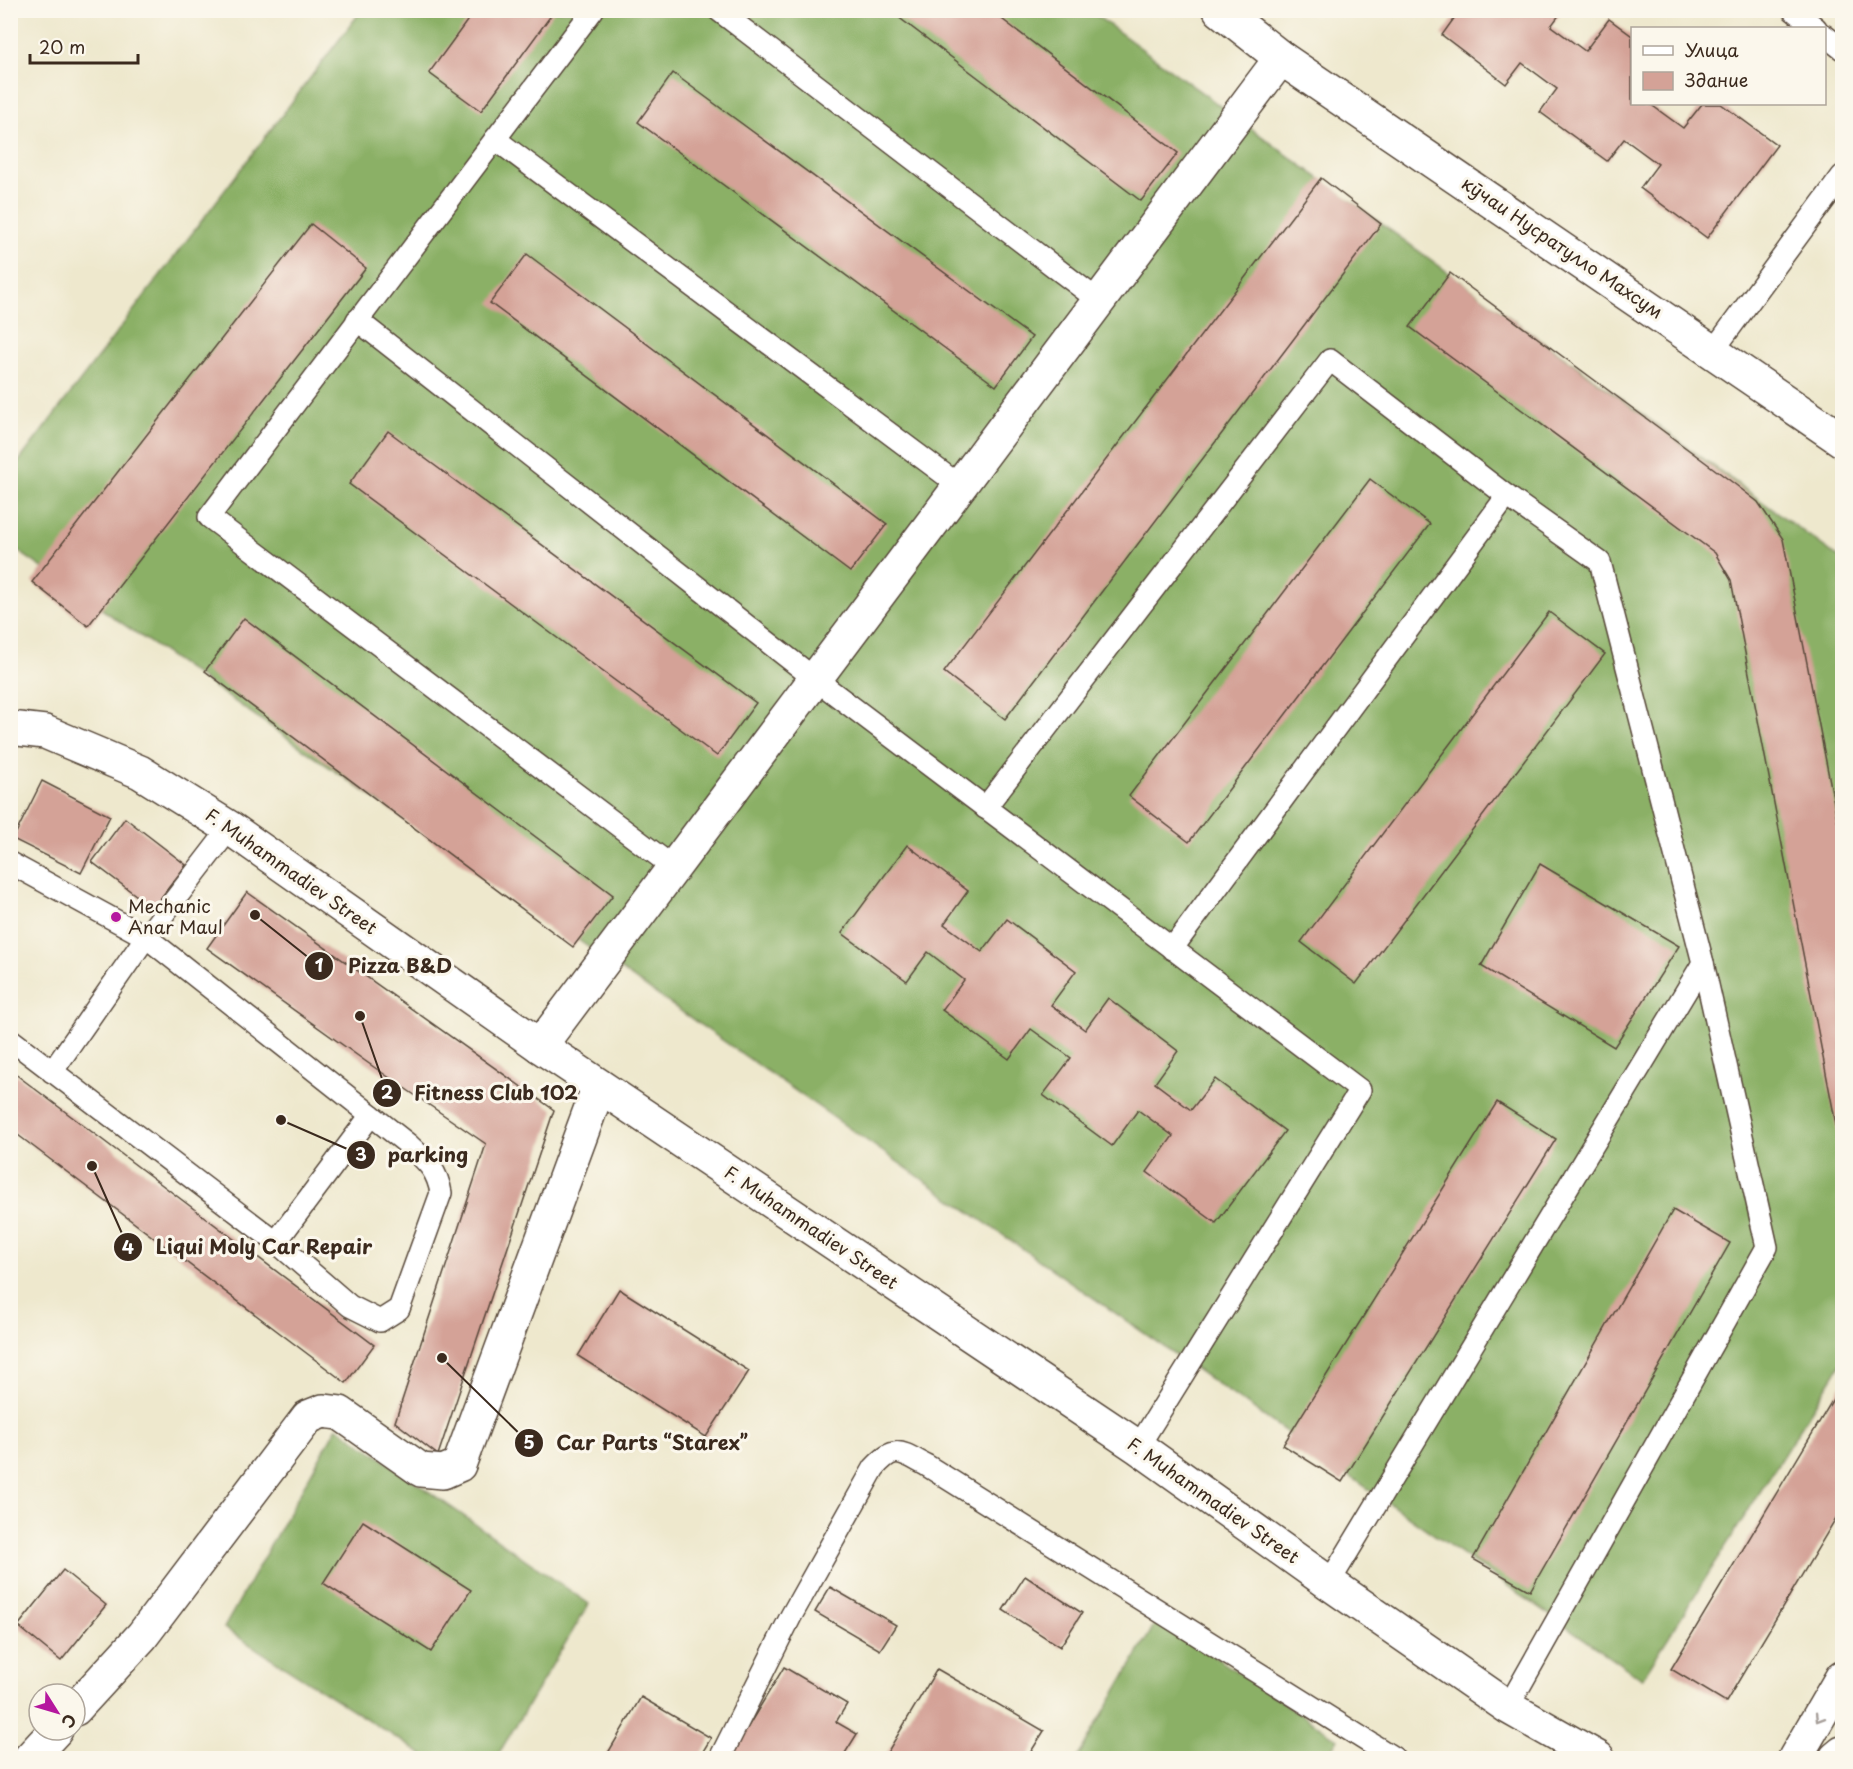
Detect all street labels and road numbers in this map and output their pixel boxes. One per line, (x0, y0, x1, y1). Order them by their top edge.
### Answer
street label: кӯчаи Нусратулло Махсум (1457, 169, 1669, 325)
street label: F. Muhammadiev Street (200, 801, 383, 941)
street label: F. Muhammadiev Street (719, 1158, 904, 1295)
street label: F. Muhammadiev Street (1122, 1430, 1305, 1570)

